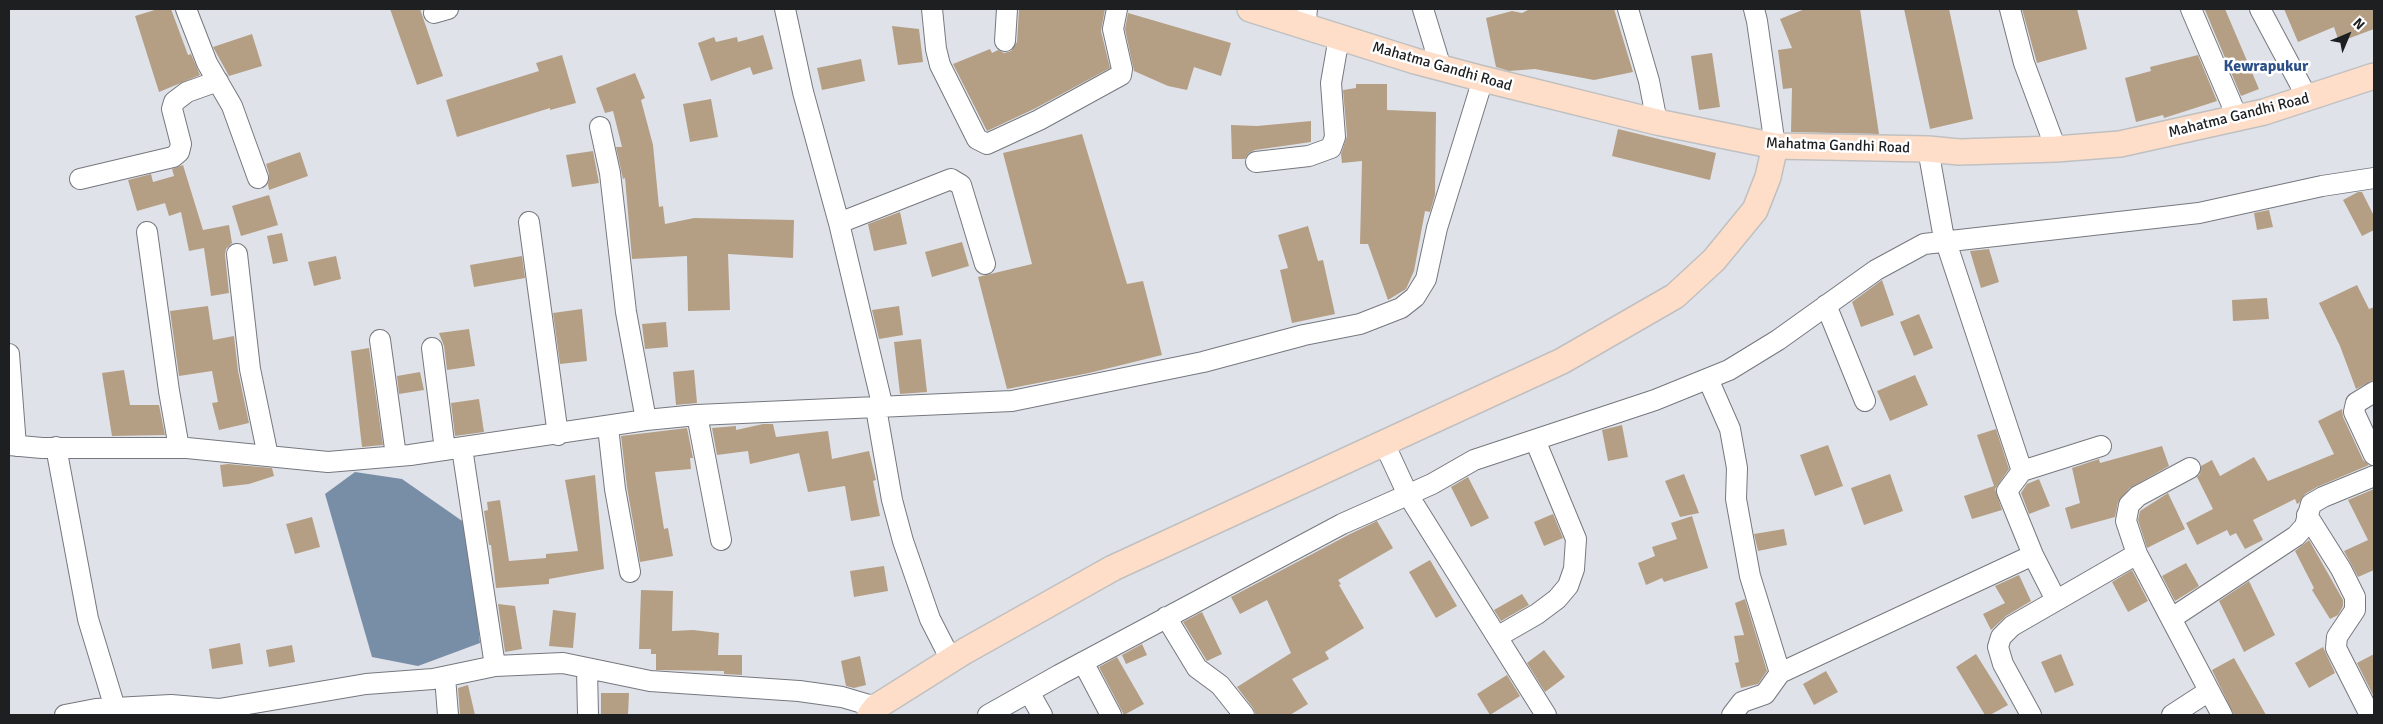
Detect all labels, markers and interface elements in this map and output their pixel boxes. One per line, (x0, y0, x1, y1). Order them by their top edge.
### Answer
north arrow (2323, 10, 2373, 60)
text: N (2350, 15, 2368, 33)
street label: Mahatma Gandhi Road (1370, 38, 1514, 96)
district label: Kewrapukur (2224, 57, 2308, 77)
street label: Mahatma Gandhi Road (2167, 90, 2311, 142)
street label: Mahatma Gandhi Road (1766, 134, 1910, 158)

